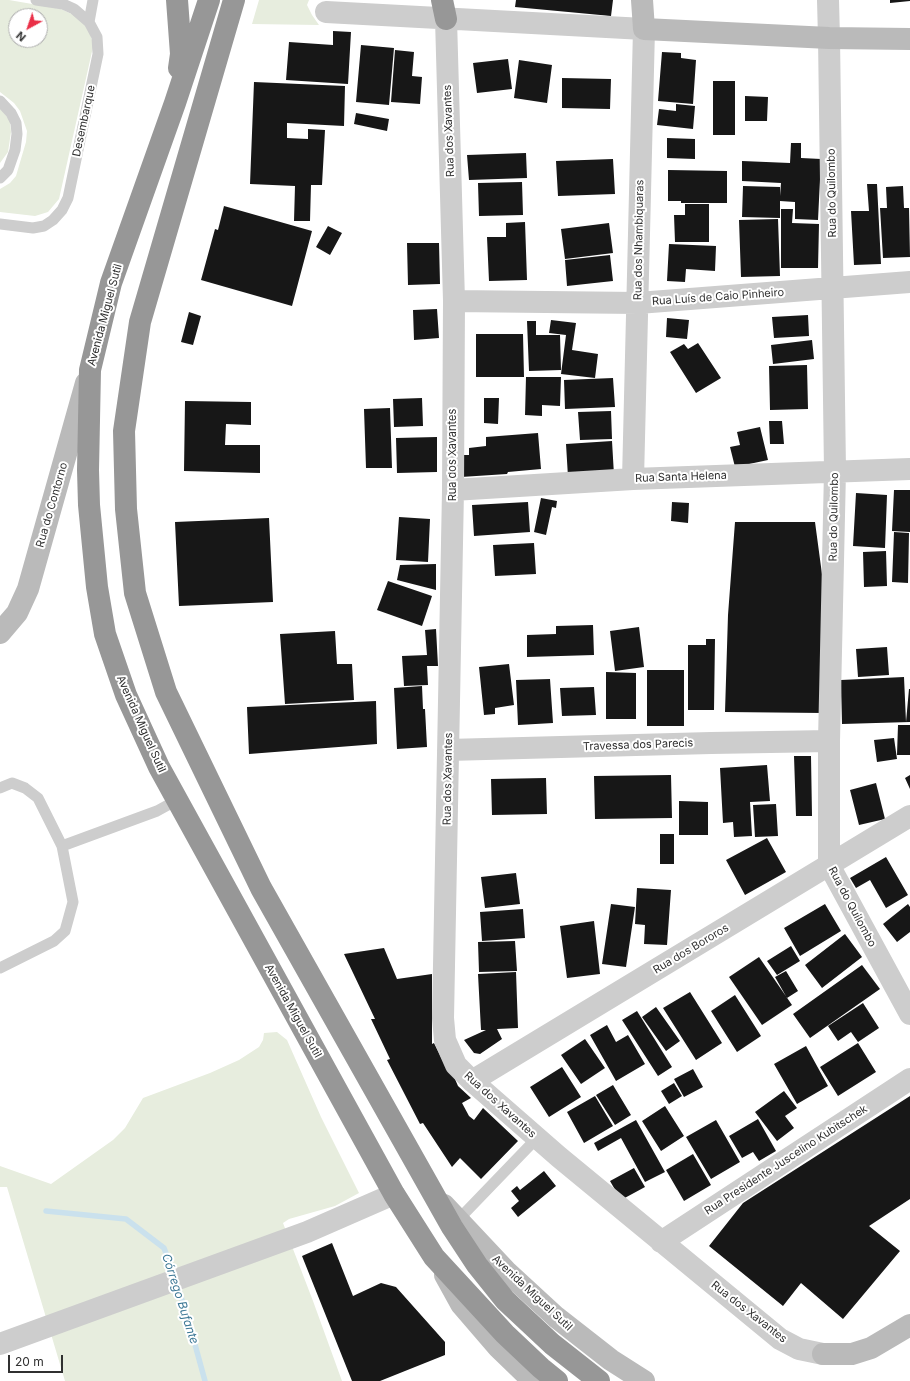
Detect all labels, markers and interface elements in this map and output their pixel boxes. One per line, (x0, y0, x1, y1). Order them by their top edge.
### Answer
north arrow (8, 8, 48, 48)
text: N (13, 28, 29, 44)
street label: Desembarque (70, 84, 98, 158)
street label: Rua dos Xavantes (441, 85, 457, 177)
street label: Rua do Quilombo (825, 148, 839, 238)
street label: Rua dos Nhambiquaras (631, 180, 647, 300)
street label: Avenida Miguel Sutil (85, 263, 125, 367)
street label: Rua Luís de Caio Pinheiro (652, 286, 784, 308)
street label: Rua dos Xavantes (446, 409, 460, 501)
street label: Rua do Contorno (34, 461, 70, 549)
street label: Rua Santa Helena (635, 469, 727, 485)
street label: Rua do Quilombo (827, 472, 841, 562)
street label: Avenida Miguel Sutil (114, 673, 168, 775)
street label: Rua dos Xavantes (441, 733, 455, 825)
street label: Travessa dos Parecis (583, 736, 693, 754)
street label: Rua do Quilombo (825, 865, 879, 949)
street label: Rua dos Bororos (651, 921, 731, 977)
street label: Avenida Miguel Sutil (262, 962, 324, 1060)
street label: Rua dos Xavantes (461, 1069, 539, 1141)
street label: Rua Presidente Juscelino Kubitschek (702, 1102, 870, 1218)
water label: Córrego Bufante (159, 1252, 201, 1346)
street label: Avenida Miguel Sutil (489, 1252, 575, 1334)
street label: Rua dos Xavantes (708, 1278, 790, 1346)
scale bar (10, 1347, 65, 1373)
text: 20 m (15, 1354, 44, 1369)

